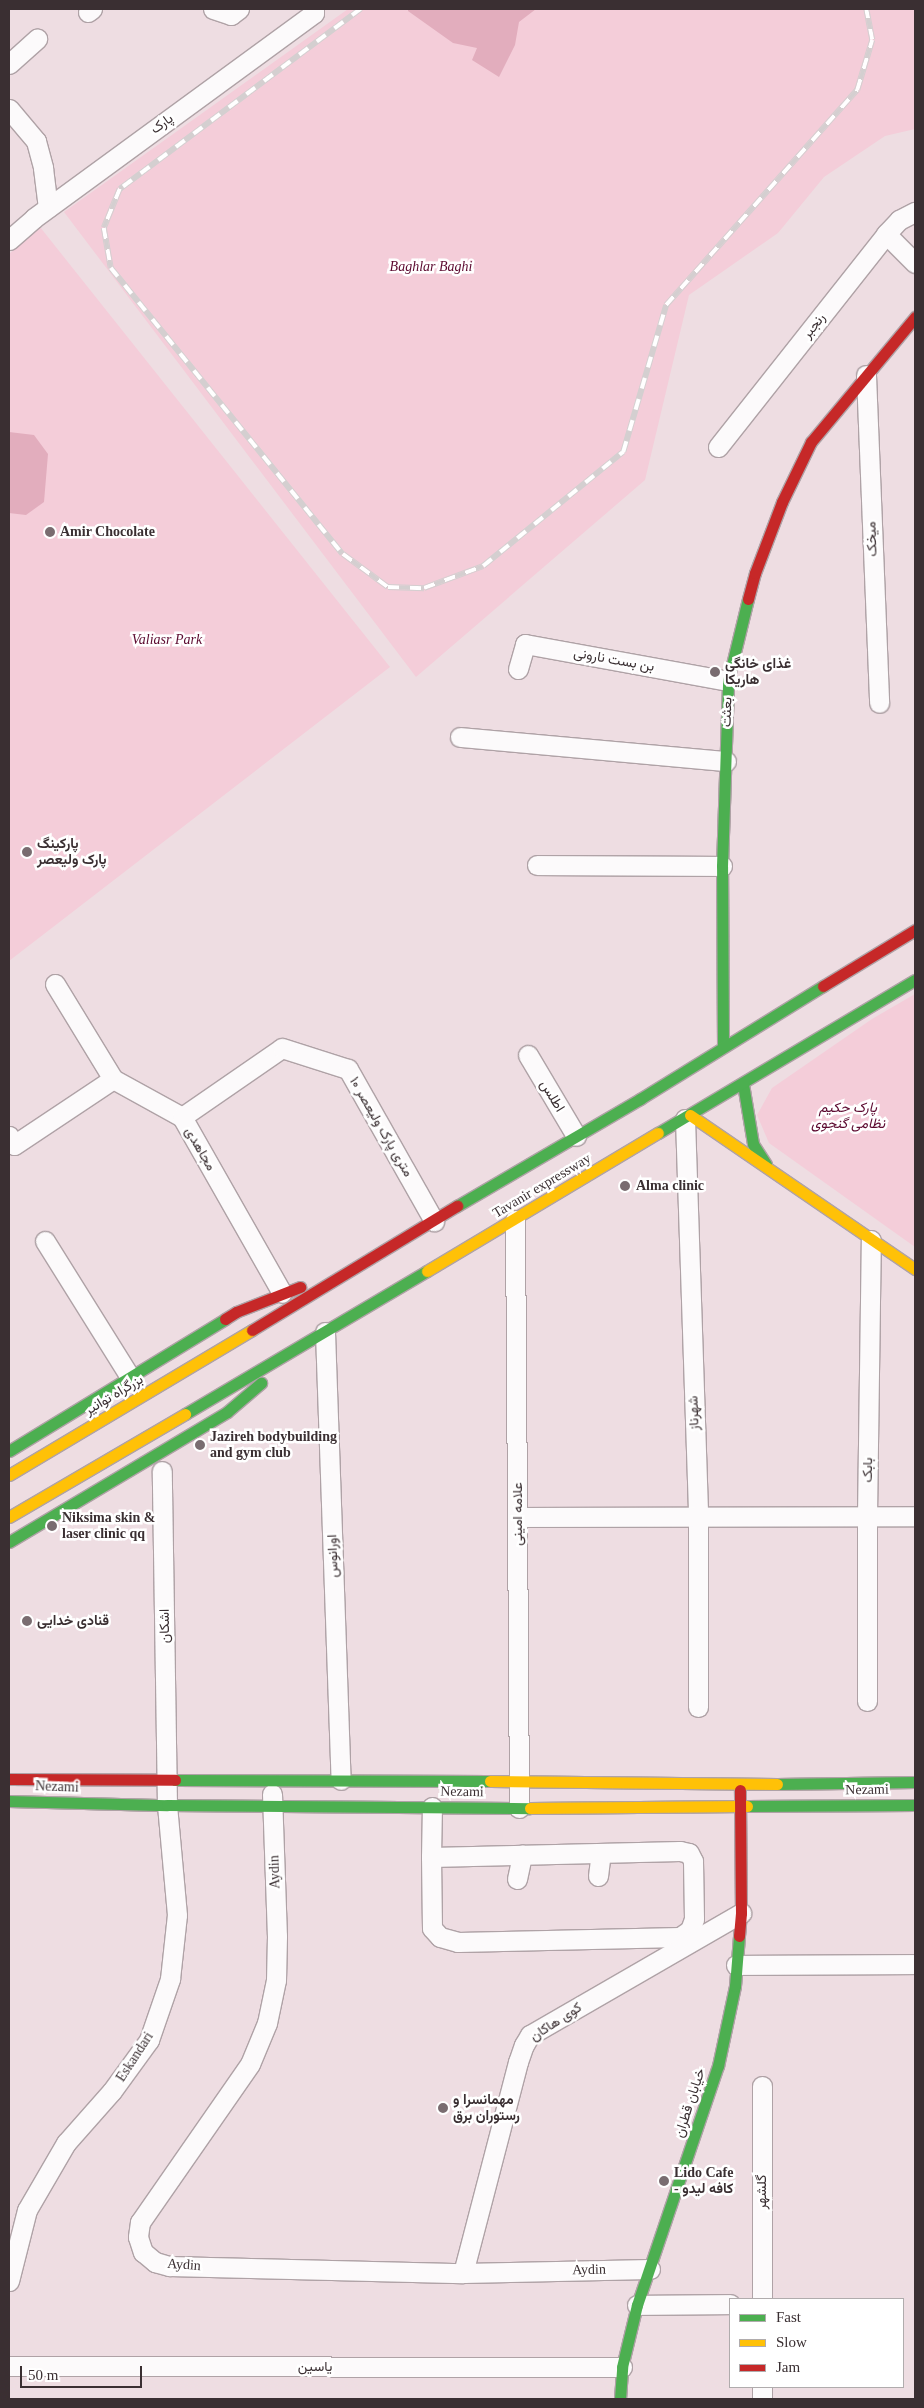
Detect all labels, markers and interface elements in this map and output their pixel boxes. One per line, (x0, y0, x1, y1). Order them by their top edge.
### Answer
street label: پارک (147, 110, 177, 138)
park label: Baghlar Baghi (390, 259, 472, 275)
street label: رنجبر (799, 310, 829, 342)
street label: میخک (863, 521, 881, 557)
place label: Amir Chocolate (60, 524, 155, 540)
marker: Amir Chocolate (44, 526, 56, 538)
park label: Valiasr Park (132, 632, 202, 648)
street label: بن بست نارونی (572, 645, 656, 675)
place label: غذای خانگی هاریکا (725, 656, 791, 689)
marker: غذای خانگی هاریکا (709, 666, 721, 678)
street label: بعثت (718, 697, 736, 727)
place label: پارکینگ پارک ولیعصر (37, 836, 107, 869)
marker: پارکینگ پارک ولیعصر (21, 846, 33, 858)
street label: ۱۰ متری پارک ولیعصر (346, 1074, 416, 1180)
street label: اطلس (536, 1077, 568, 1115)
park label: پارک حکیم نظامی گنجوی (811, 1100, 885, 1132)
street label: مجاهدی (181, 1124, 219, 1174)
street label: Tavanir expressway (490, 1150, 594, 1222)
place label: Alma clinic (636, 1178, 704, 1194)
marker: Alma clinic (618, 1179, 632, 1193)
street label: بزرگراه توانیر (82, 1371, 146, 1419)
street label: شهرناز (685, 1395, 703, 1431)
place label: Jazireh bodybuilding and gym club (210, 1429, 337, 1461)
marker: Jazireh bodybuilding and gym club (194, 1439, 206, 1451)
street label: بابک (859, 1457, 877, 1483)
street label: علامه امینی (510, 1482, 526, 1546)
place label: Niksima skin & laser clinic qq (62, 1510, 155, 1542)
marker: Niksima skin & laser clinic qq (46, 1520, 58, 1532)
street label: اورانوس (324, 1534, 342, 1578)
street label: اشکان (156, 1609, 174, 1643)
place label: قنادی خدایی (37, 1613, 109, 1629)
marker: قنادی خدایی (21, 1615, 33, 1627)
street label: Nezami (35, 1778, 79, 1796)
street label: Nezami (845, 1781, 889, 1799)
street label: Nezami (440, 1783, 484, 1801)
street label: Aydin (266, 1855, 284, 1889)
street label: کوی هاکان (527, 1999, 585, 2045)
street label: Eskandari (113, 2029, 157, 2085)
street label: خیابان قطران (671, 2066, 709, 2140)
place label: مهمانسرا و رستوران برق (453, 2092, 520, 2124)
marker: مهمانسرا و رستوران برق (437, 2102, 449, 2114)
place label: Lido Cafe - کافه لیدو (674, 2165, 734, 2198)
marker: Lido Cafe - کافه لیدو (658, 2175, 670, 2187)
street label: گلشهر (754, 2175, 770, 2209)
street label: Aydin (167, 2255, 201, 2275)
street label: Aydin (572, 2261, 606, 2279)
legend (729, 2298, 904, 2388)
text: Fast (776, 2309, 801, 2325)
text: Slow (776, 2334, 807, 2350)
scale bar (22, 2356, 145, 2388)
street label: یاسین (298, 2359, 332, 2375)
text: Jam (776, 2359, 800, 2375)
text: 50 m (28, 2367, 58, 2383)

